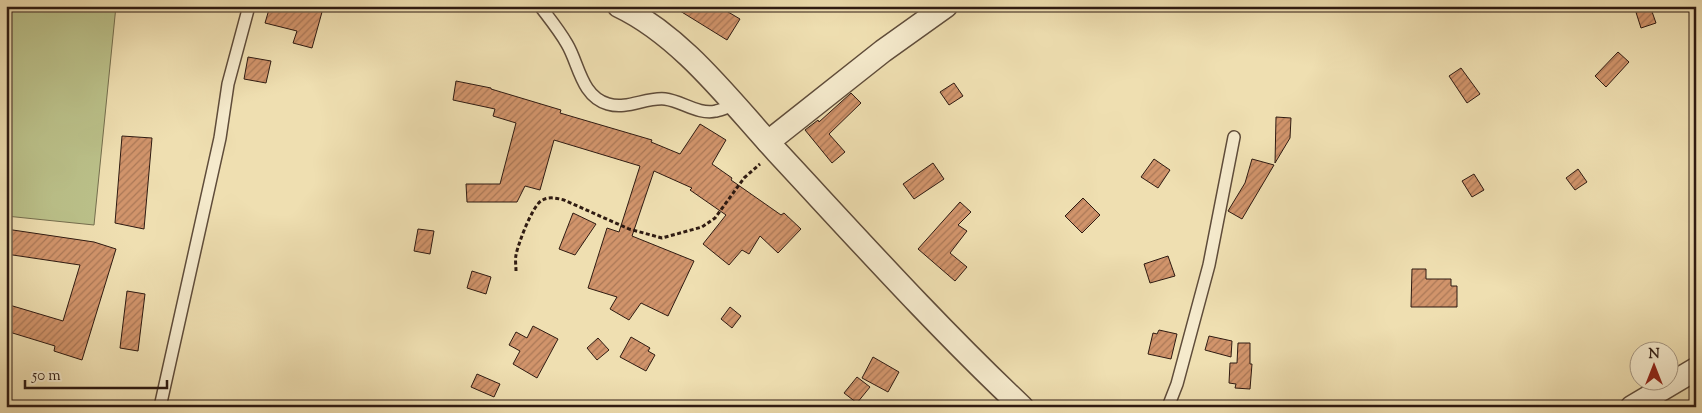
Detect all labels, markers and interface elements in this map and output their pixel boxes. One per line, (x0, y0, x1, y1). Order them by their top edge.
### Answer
north arrow (1630, 340, 1680, 390)
text: N (1648, 345, 1660, 365)
scale bar (25, 358, 168, 390)
text: 50 m (31, 366, 61, 387)

